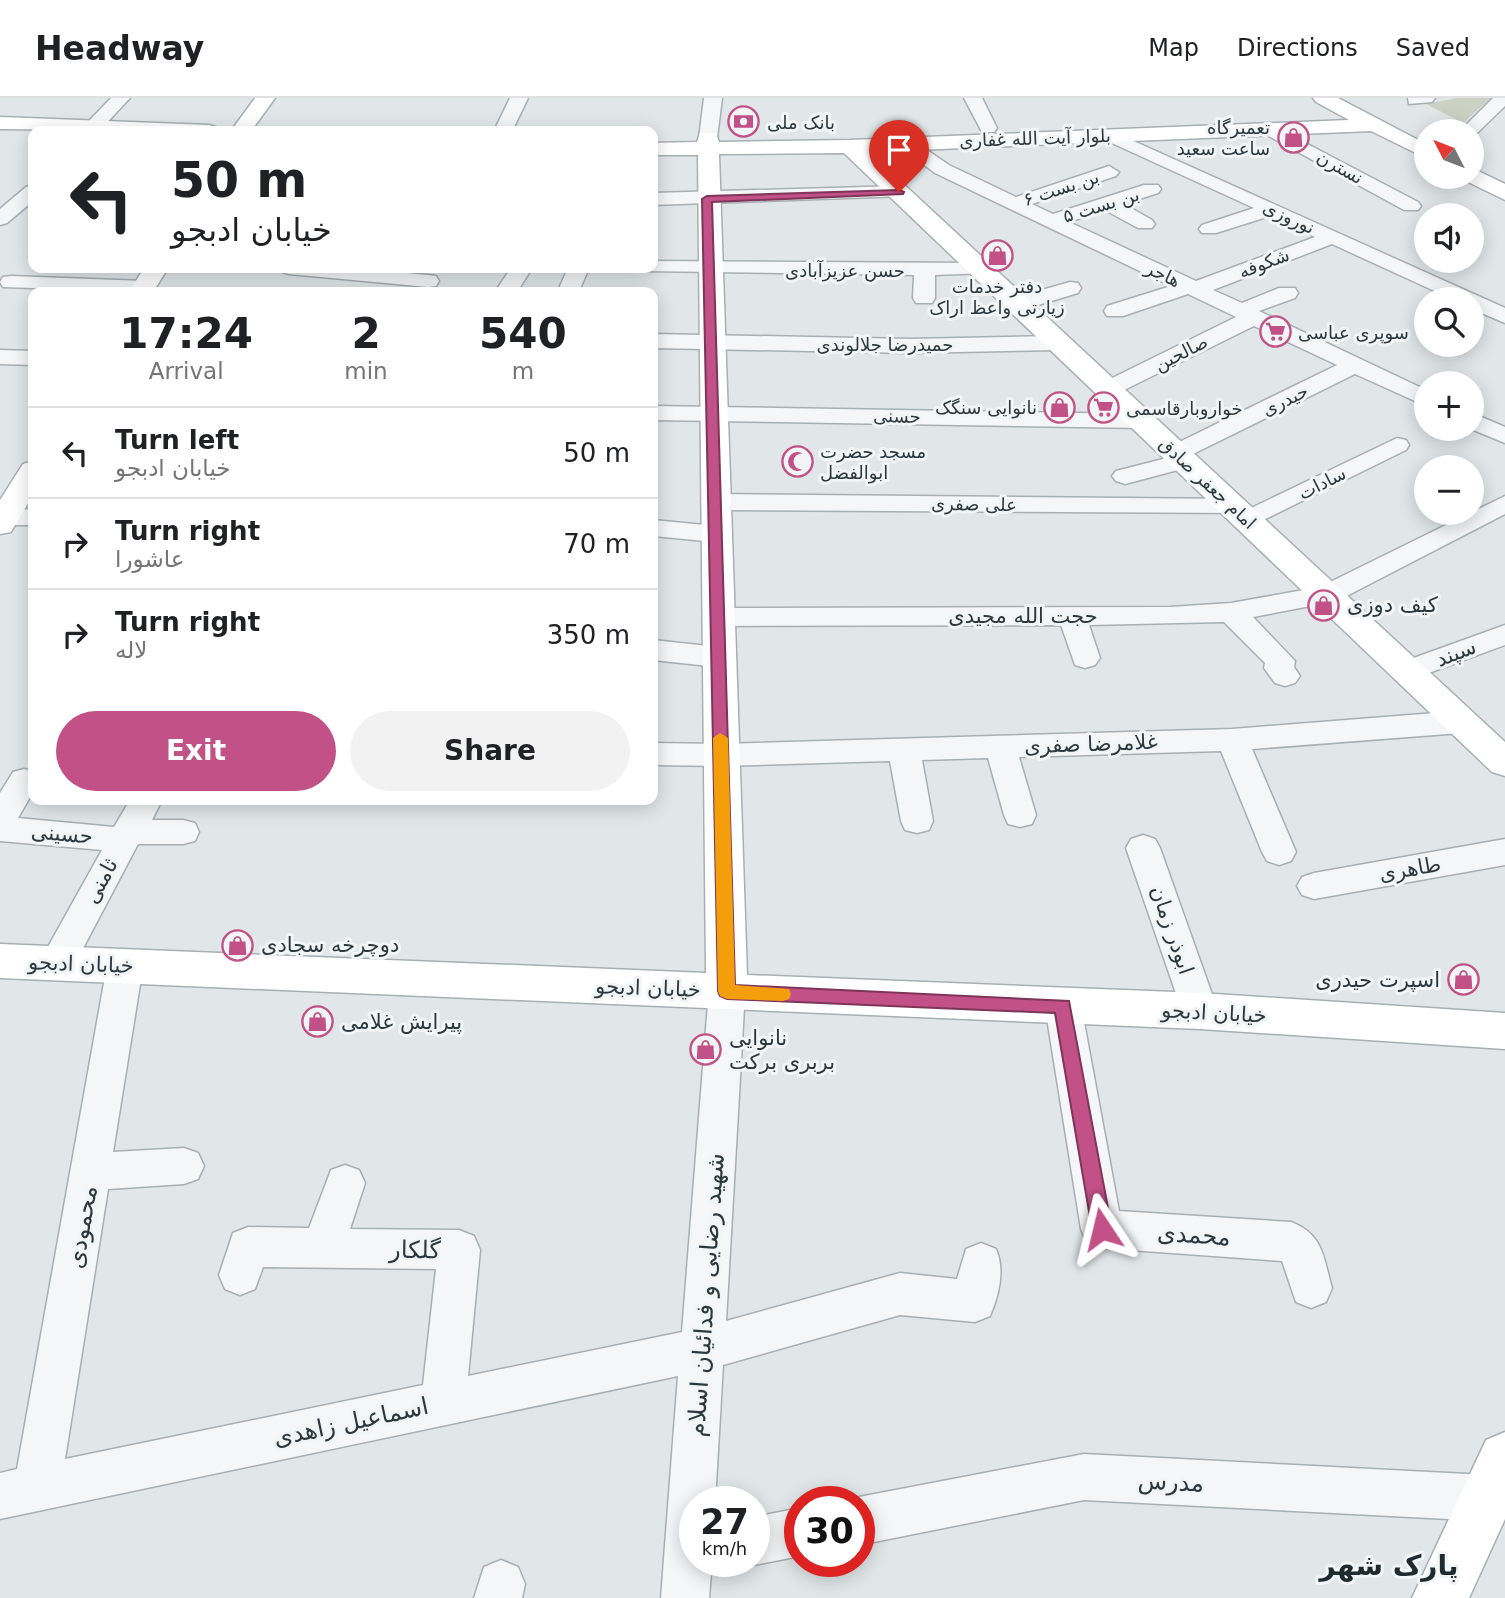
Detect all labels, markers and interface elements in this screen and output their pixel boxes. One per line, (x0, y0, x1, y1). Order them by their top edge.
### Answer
text: Headway (35, 29, 204, 68)
text: Map (1148, 34, 1199, 62)
text: Directions (1237, 34, 1358, 62)
text: Saved (1396, 34, 1470, 62)
bank icon: بانک ملی (727, 105, 761, 139)
place label: بانک ملی (767, 112, 835, 133)
place label: تعمیرگاه ساعت سعید (1177, 117, 1270, 159)
north arrow (1414, 119, 1484, 189)
map controls (1414, 119, 1484, 525)
pin (869, 120, 929, 192)
shop icon: تعمیرگاه ساعت سعید (1276, 120, 1310, 154)
street label: بلوار آیت الله غفاری (959, 124, 1111, 152)
icon: arrive (880, 131, 918, 169)
street label: نسترن (1313, 146, 1367, 189)
text: 50 m (171, 152, 307, 209)
icon: left (56, 154, 147, 245)
street label: بن بست ۶ (1020, 166, 1102, 211)
street label: بن بست ۵ (1060, 183, 1142, 227)
street label: نوروزی (1259, 196, 1318, 239)
button: sound (1414, 203, 1484, 273)
text: خیابان ادبجو (171, 211, 332, 249)
shop icon: دفتر خدمات زیارتی واعظ اراک (980, 238, 1014, 272)
street label: شکوفه (1236, 244, 1293, 283)
street label: هاجر (1141, 256, 1184, 292)
street label: حسن عزیزآبادی (785, 259, 905, 282)
place label: دفتر خدمات زیارتی واعظ اراک (929, 276, 1065, 319)
button: search (1414, 287, 1484, 357)
text: 17:24 (119, 309, 253, 358)
text: 2 (351, 309, 381, 358)
text: 540 (479, 309, 567, 358)
supermarket icon: سوپری عباسی (1258, 315, 1292, 349)
place label: سوپری عباسی (1298, 322, 1409, 344)
street label: صالحین (1151, 331, 1212, 376)
street label: حمیدرضا جلالوندی (817, 334, 953, 356)
text: Arrival (149, 358, 224, 384)
text: min (344, 358, 388, 384)
text: m (512, 358, 534, 384)
button: + (1414, 371, 1484, 441)
street label: حیدری (1258, 380, 1312, 420)
shop icon: نانوایی سنگک (1043, 390, 1077, 424)
supermarket icon: خواروبارقاسمی (1086, 391, 1120, 425)
place label: نانوایی سنگک (935, 397, 1037, 419)
place label: خواروبارقاسمی (1126, 398, 1243, 420)
street label: حسنی (873, 405, 921, 427)
text: Turn left (115, 425, 239, 455)
street label: امام جعفر صادق (1155, 433, 1261, 534)
icon: left (56, 434, 94, 472)
text: 50 m (563, 438, 630, 468)
place label: مسجد حضرت ابوالفضل (820, 441, 926, 484)
mosque icon: مسجد حضرت ابوالفضل (780, 444, 814, 478)
text: خیابان ادبجو (115, 455, 231, 481)
button: − (1414, 455, 1484, 525)
street label: سادات (1295, 462, 1349, 504)
street label: علی صفری (931, 493, 1017, 516)
text: Turn right (115, 516, 260, 546)
icon: right (56, 525, 94, 563)
text: 70 m (563, 529, 630, 559)
text: عاشورا (115, 546, 184, 572)
shop icon: کیف دوزی (1307, 588, 1341, 622)
place label: کیف دوزی (1347, 593, 1438, 617)
street label: حجت الله مجیدی (948, 604, 1098, 628)
text: Turn right (115, 607, 260, 637)
icon: right (56, 616, 94, 654)
text: 350 m (547, 620, 630, 650)
street label: سپند (1432, 634, 1480, 672)
text: لاله (115, 637, 147, 663)
button: Exit (56, 711, 336, 791)
button: Share (350, 711, 630, 791)
street label: غلامرضا صفری (1024, 730, 1158, 758)
street label: حسینی (30, 819, 94, 849)
street label: طاهری (1377, 852, 1443, 886)
street label: ثامنی (79, 854, 123, 908)
street label: ابوذر زمان (1146, 883, 1198, 977)
shop icon: دوچرخه سجادی (221, 928, 255, 962)
place label: دوچرخه سجادی (261, 933, 399, 957)
street label: خیابان ادبجو (27, 950, 134, 978)
shop icon: اسپرت حیدری (1446, 963, 1480, 997)
place label: اسپرت حیدری (1315, 968, 1440, 992)
street label: خیابان ادبجو (594, 974, 701, 1002)
street label: خیابان ادبجو (1160, 998, 1267, 1028)
shop icon: پیرایش غلامی (301, 1005, 335, 1039)
place label: پیرایش غلامی (341, 1010, 462, 1034)
place label: نانوایی بربری برکت (729, 1026, 835, 1074)
shop icon: نانوایی بربری برکت (689, 1033, 723, 1067)
street label: شهید رضایی و فدائیان اسلام (682, 1152, 730, 1438)
street label: محمودی (61, 1183, 103, 1271)
position arrow (1065, 1192, 1139, 1266)
street label: محمدی (1156, 1218, 1232, 1252)
street label: گلکار (388, 1236, 442, 1264)
street label: اسماعیل زاهدی (271, 1392, 431, 1452)
street label: مدرس (1137, 1466, 1205, 1498)
speed limit sign: 30 (784, 1486, 875, 1577)
text: 27 (700, 1502, 749, 1542)
text: km/h (702, 1538, 747, 1559)
district label: پارک شهر (1317, 1549, 1459, 1582)

